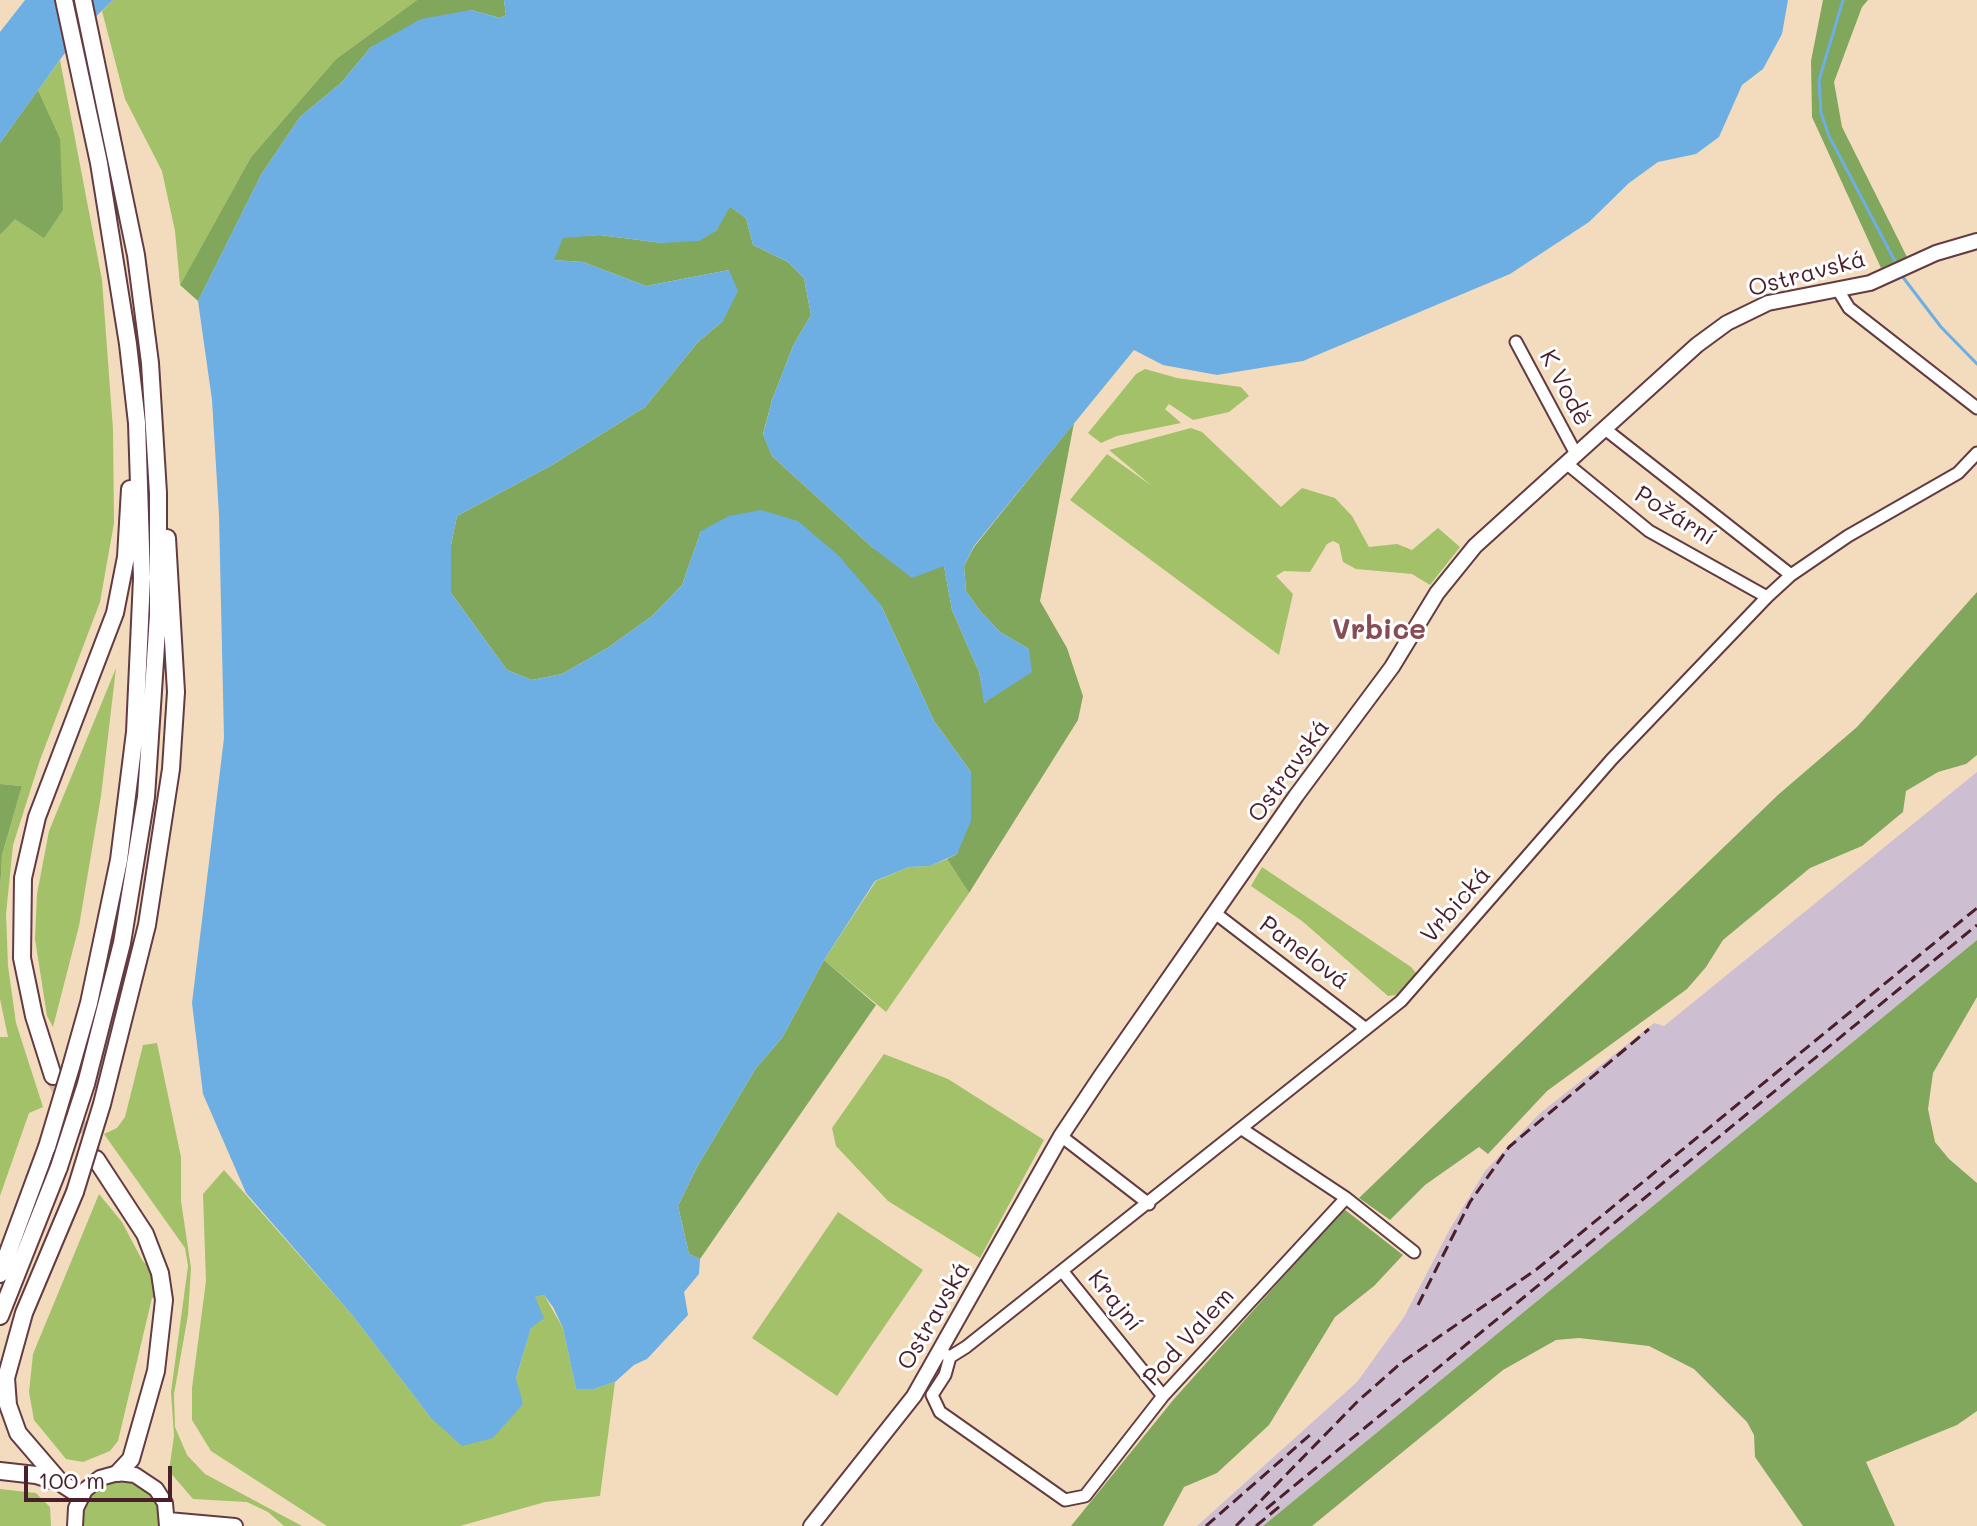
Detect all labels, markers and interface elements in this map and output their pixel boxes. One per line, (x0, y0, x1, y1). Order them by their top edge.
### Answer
street label: Ostravská (1745, 245, 1869, 303)
street label: K Vodě (1533, 345, 1597, 431)
street label: Požární (1629, 480, 1721, 552)
district label: Vrbice (1332, 613, 1426, 647)
street label: Ostravská (1242, 714, 1336, 828)
street label: Vrbická (1415, 861, 1497, 949)
street label: Panelová (1254, 910, 1354, 996)
street label: Ostravská (891, 1257, 977, 1375)
street label: Krajní (1082, 1265, 1148, 1337)
street label: Pod Valem (1137, 1282, 1241, 1392)
scale bar (28, 1450, 176, 1500)
text: 100 m (38, 1464, 105, 1495)

